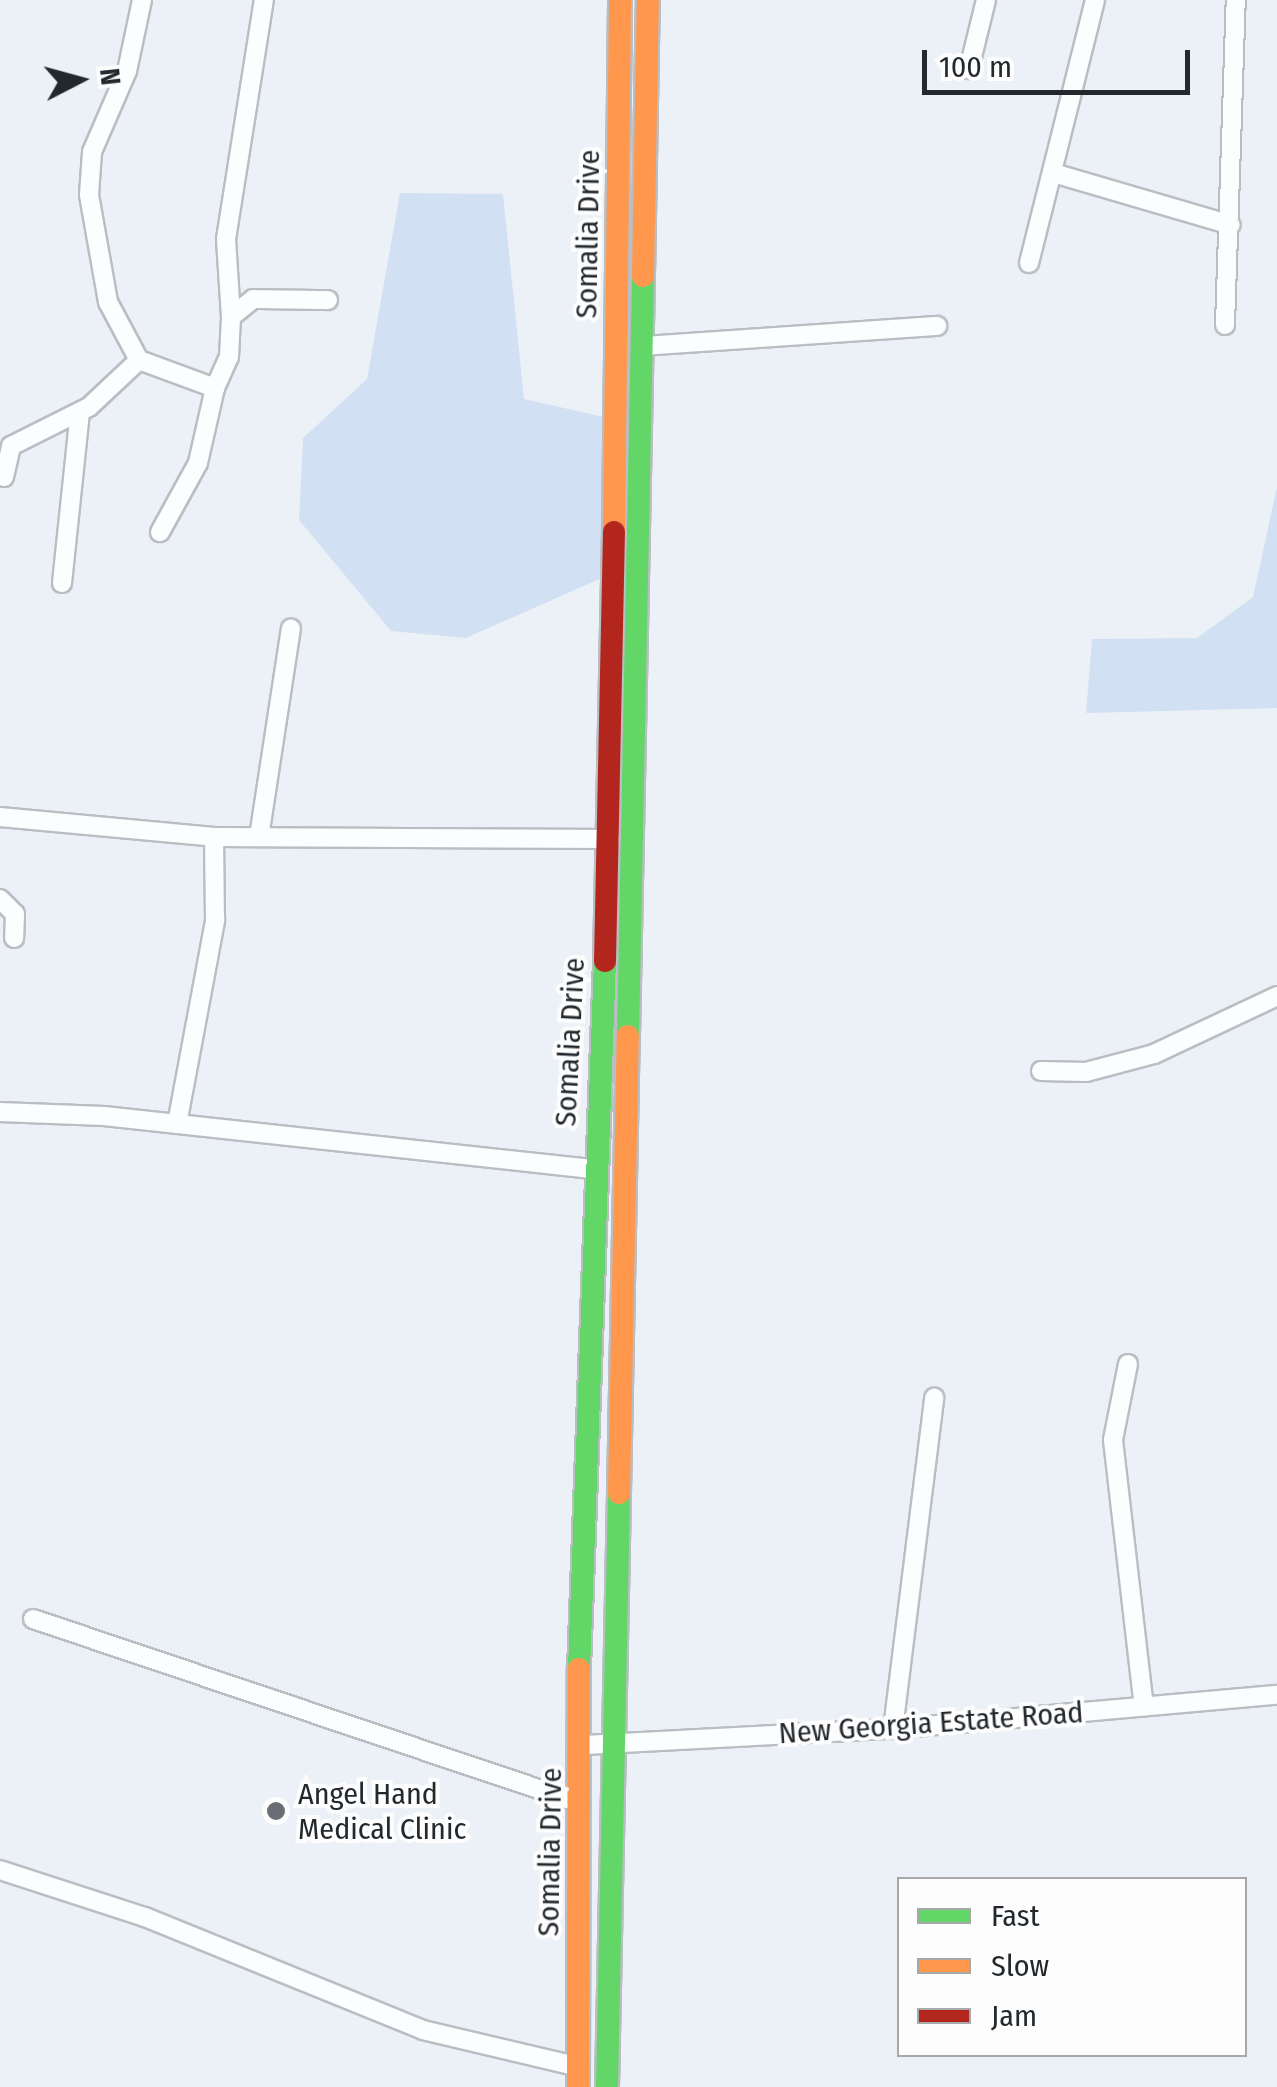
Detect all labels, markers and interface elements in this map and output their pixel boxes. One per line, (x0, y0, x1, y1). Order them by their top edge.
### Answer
north arrow (30, 30, 130, 130)
scale bar (927, 30, 1194, 92)
text: 100 m (939, 49, 1012, 85)
text: N (93, 67, 128, 87)
street label: Somalia Drive (569, 149, 607, 319)
street label: Somalia Drive (548, 957, 592, 1127)
street label: New Georgia Estate Road (777, 1694, 1085, 1752)
street label: Somalia Drive (531, 1767, 569, 1937)
place label: Angel Hand Medical Clinic (298, 1776, 466, 1846)
marker: Angel Hand Medical Clinic (263, 1798, 289, 1824)
legend (897, 1877, 1247, 2057)
text: Fast (991, 1898, 1039, 1934)
text: Slow (991, 1948, 1049, 1984)
text: Jam (991, 1998, 1037, 2034)

